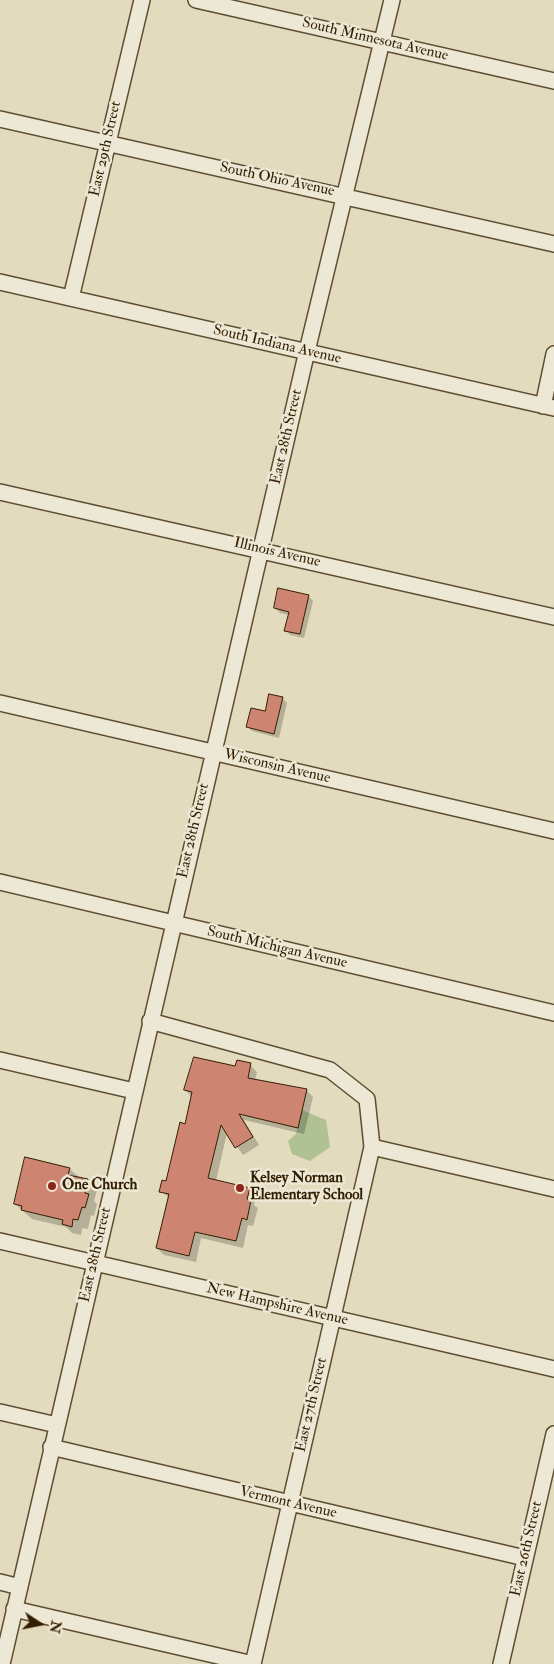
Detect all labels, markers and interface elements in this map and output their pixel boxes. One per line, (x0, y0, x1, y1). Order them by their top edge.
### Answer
street label: South Minnesota Avenue (300, 14, 450, 66)
street label: East 29th Street (86, 99, 126, 199)
street label: South Ohio Avenue (218, 159, 336, 201)
street label: South Indiana Avenue (211, 322, 343, 368)
street label: East 28th Street (267, 388, 307, 486)
street label: Illinois Avenue (232, 534, 322, 572)
street label: Wisconsin Avenue (222, 746, 332, 788)
street label: East 28th Street (174, 782, 214, 880)
street label: South Michigan Avenue (205, 923, 349, 973)
place label: Kelsey Norman Elementary School (250, 1170, 363, 1205)
place label: One Church (62, 1177, 137, 1195)
marker: One Church (46, 1180, 58, 1192)
marker: Kelsey Norman Elementary School (234, 1182, 246, 1194)
street label: East 28th Street (76, 1206, 116, 1304)
street label: New Hampshire Avenue (204, 1280, 350, 1330)
street label: East 27th Street (292, 1356, 332, 1454)
street label: Vermont Avenue (238, 1483, 338, 1523)
street label: East 26th Street (507, 1500, 547, 1598)
north arrow (15, 1599, 65, 1649)
text: N (46, 1619, 65, 1635)

